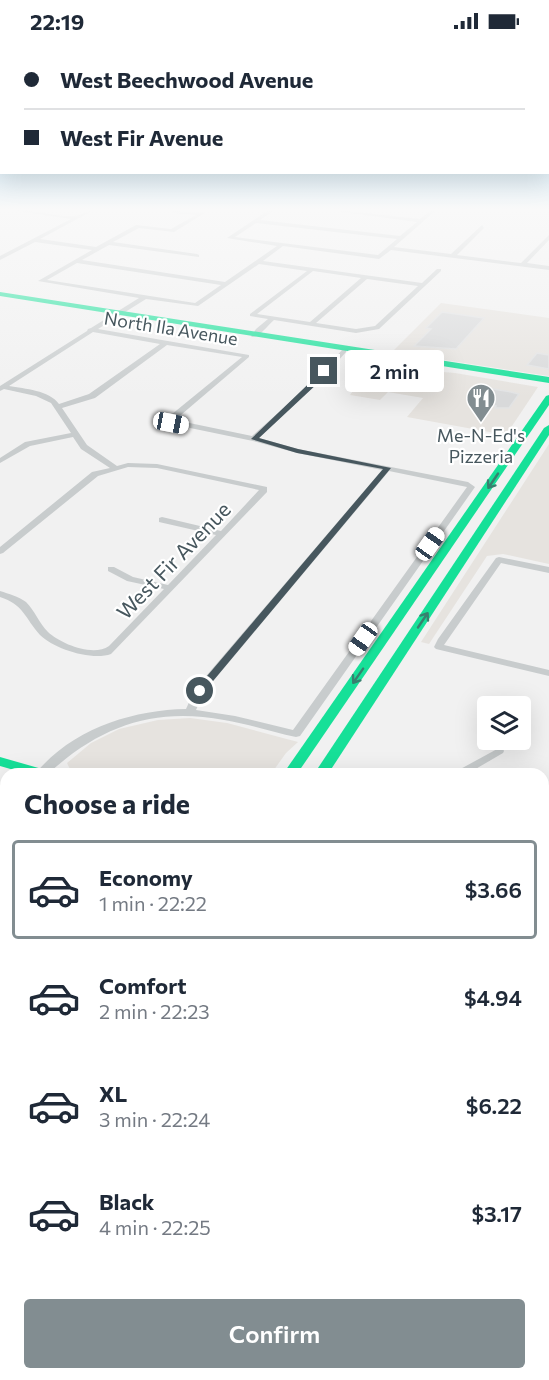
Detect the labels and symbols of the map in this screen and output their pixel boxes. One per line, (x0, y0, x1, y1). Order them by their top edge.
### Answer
street label: North Ila Avenue (103, 307, 239, 349)
callout: 2 min (345, 350, 444, 392)
route end (310, 357, 337, 384)
restaurant icon: Me-N-Ed's Pizzeria (465, 382, 497, 424)
car (152, 411, 190, 435)
place label: Me-N-Ed's Pizzeria (437, 424, 525, 467)
one-way arrow (487, 473, 499, 489)
street label: West Fir Avenue (111, 496, 235, 624)
car (412, 524, 448, 564)
one-way arrow (417, 612, 429, 629)
car (345, 619, 381, 659)
one-way arrow (352, 668, 364, 684)
route start (186, 677, 213, 704)

